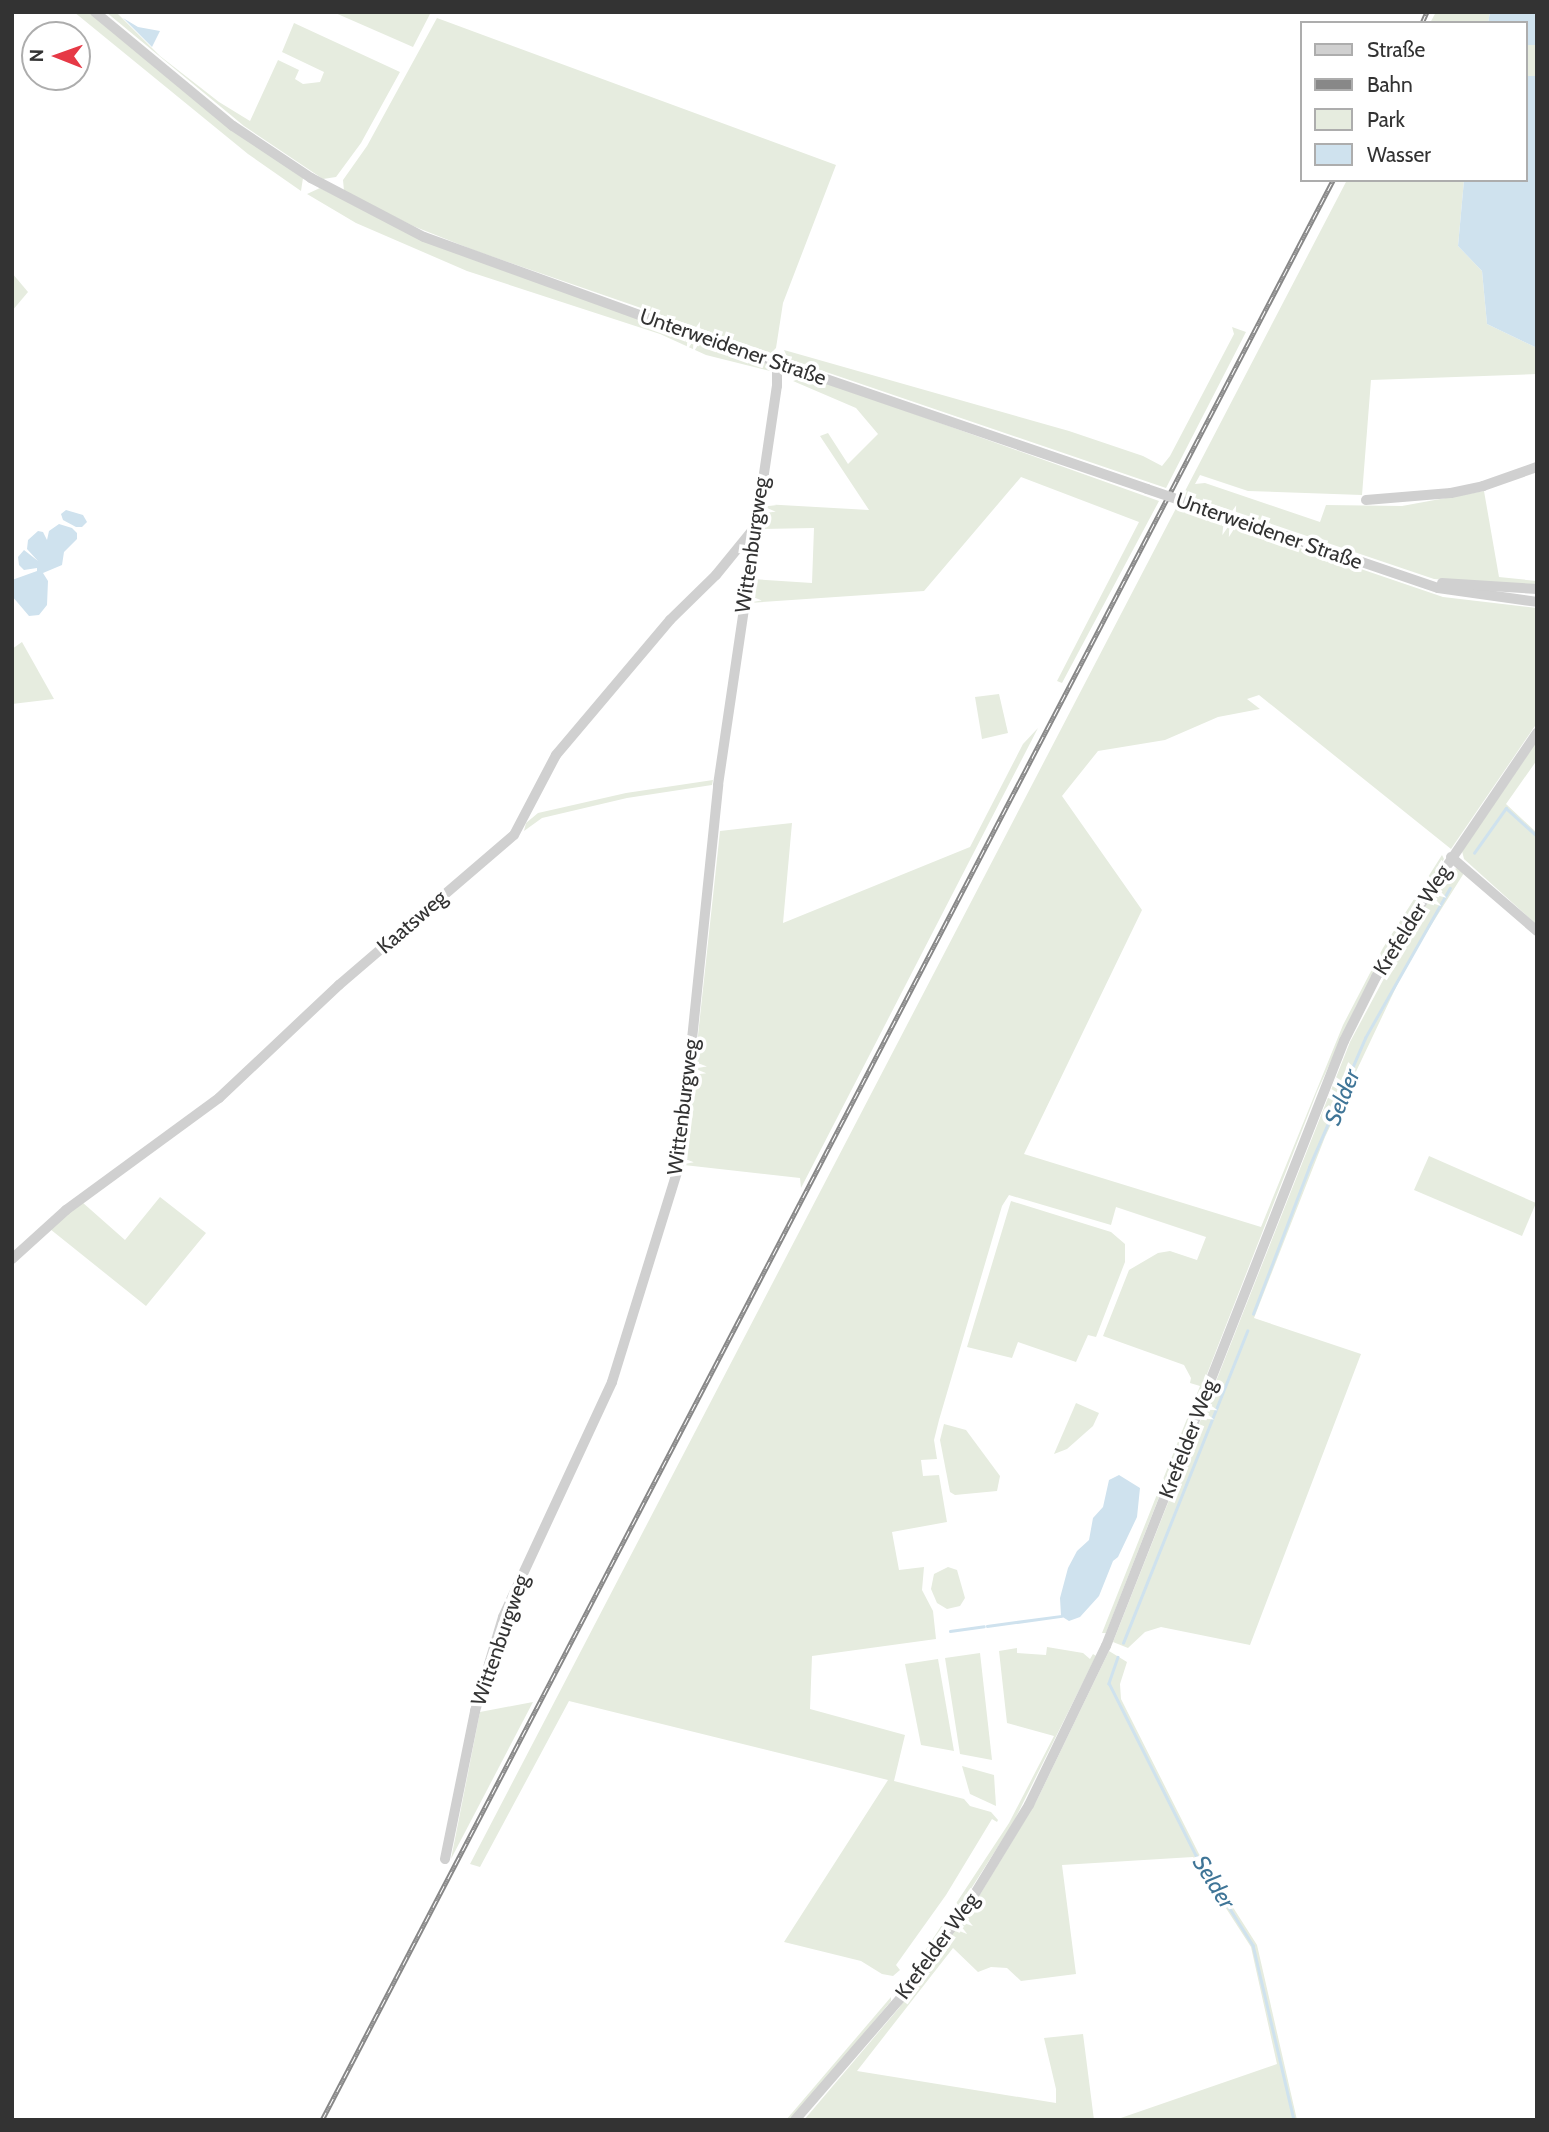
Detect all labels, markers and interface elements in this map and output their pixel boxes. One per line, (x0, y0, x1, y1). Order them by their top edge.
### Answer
north arrow (21, 21, 91, 91)
legend (1300, 21, 1528, 182)
text: Straße (1367, 37, 1425, 62)
text: N (25, 49, 48, 63)
text: Bahn (1367, 72, 1413, 97)
text: Park (1367, 107, 1405, 132)
text: Wasser (1367, 142, 1431, 167)
street label: Unterweidener Straße (636, 303, 830, 391)
street label: Wittenburgweg (730, 476, 774, 614)
street label: Unterweidener Straße (1172, 487, 1366, 575)
street label: Krefelder Weg (1368, 860, 1456, 980)
street label: Kaatsweg (372, 885, 452, 959)
street label: Wittenburgweg (662, 1038, 704, 1176)
water label: Selder (1318, 1065, 1366, 1129)
street label: Krefelder Weg (1154, 1376, 1222, 1502)
street label: Wittenburgweg (466, 1571, 534, 1709)
water label: Selder (1187, 1850, 1241, 1914)
street label: Krefelder Weg (890, 1888, 984, 2004)

